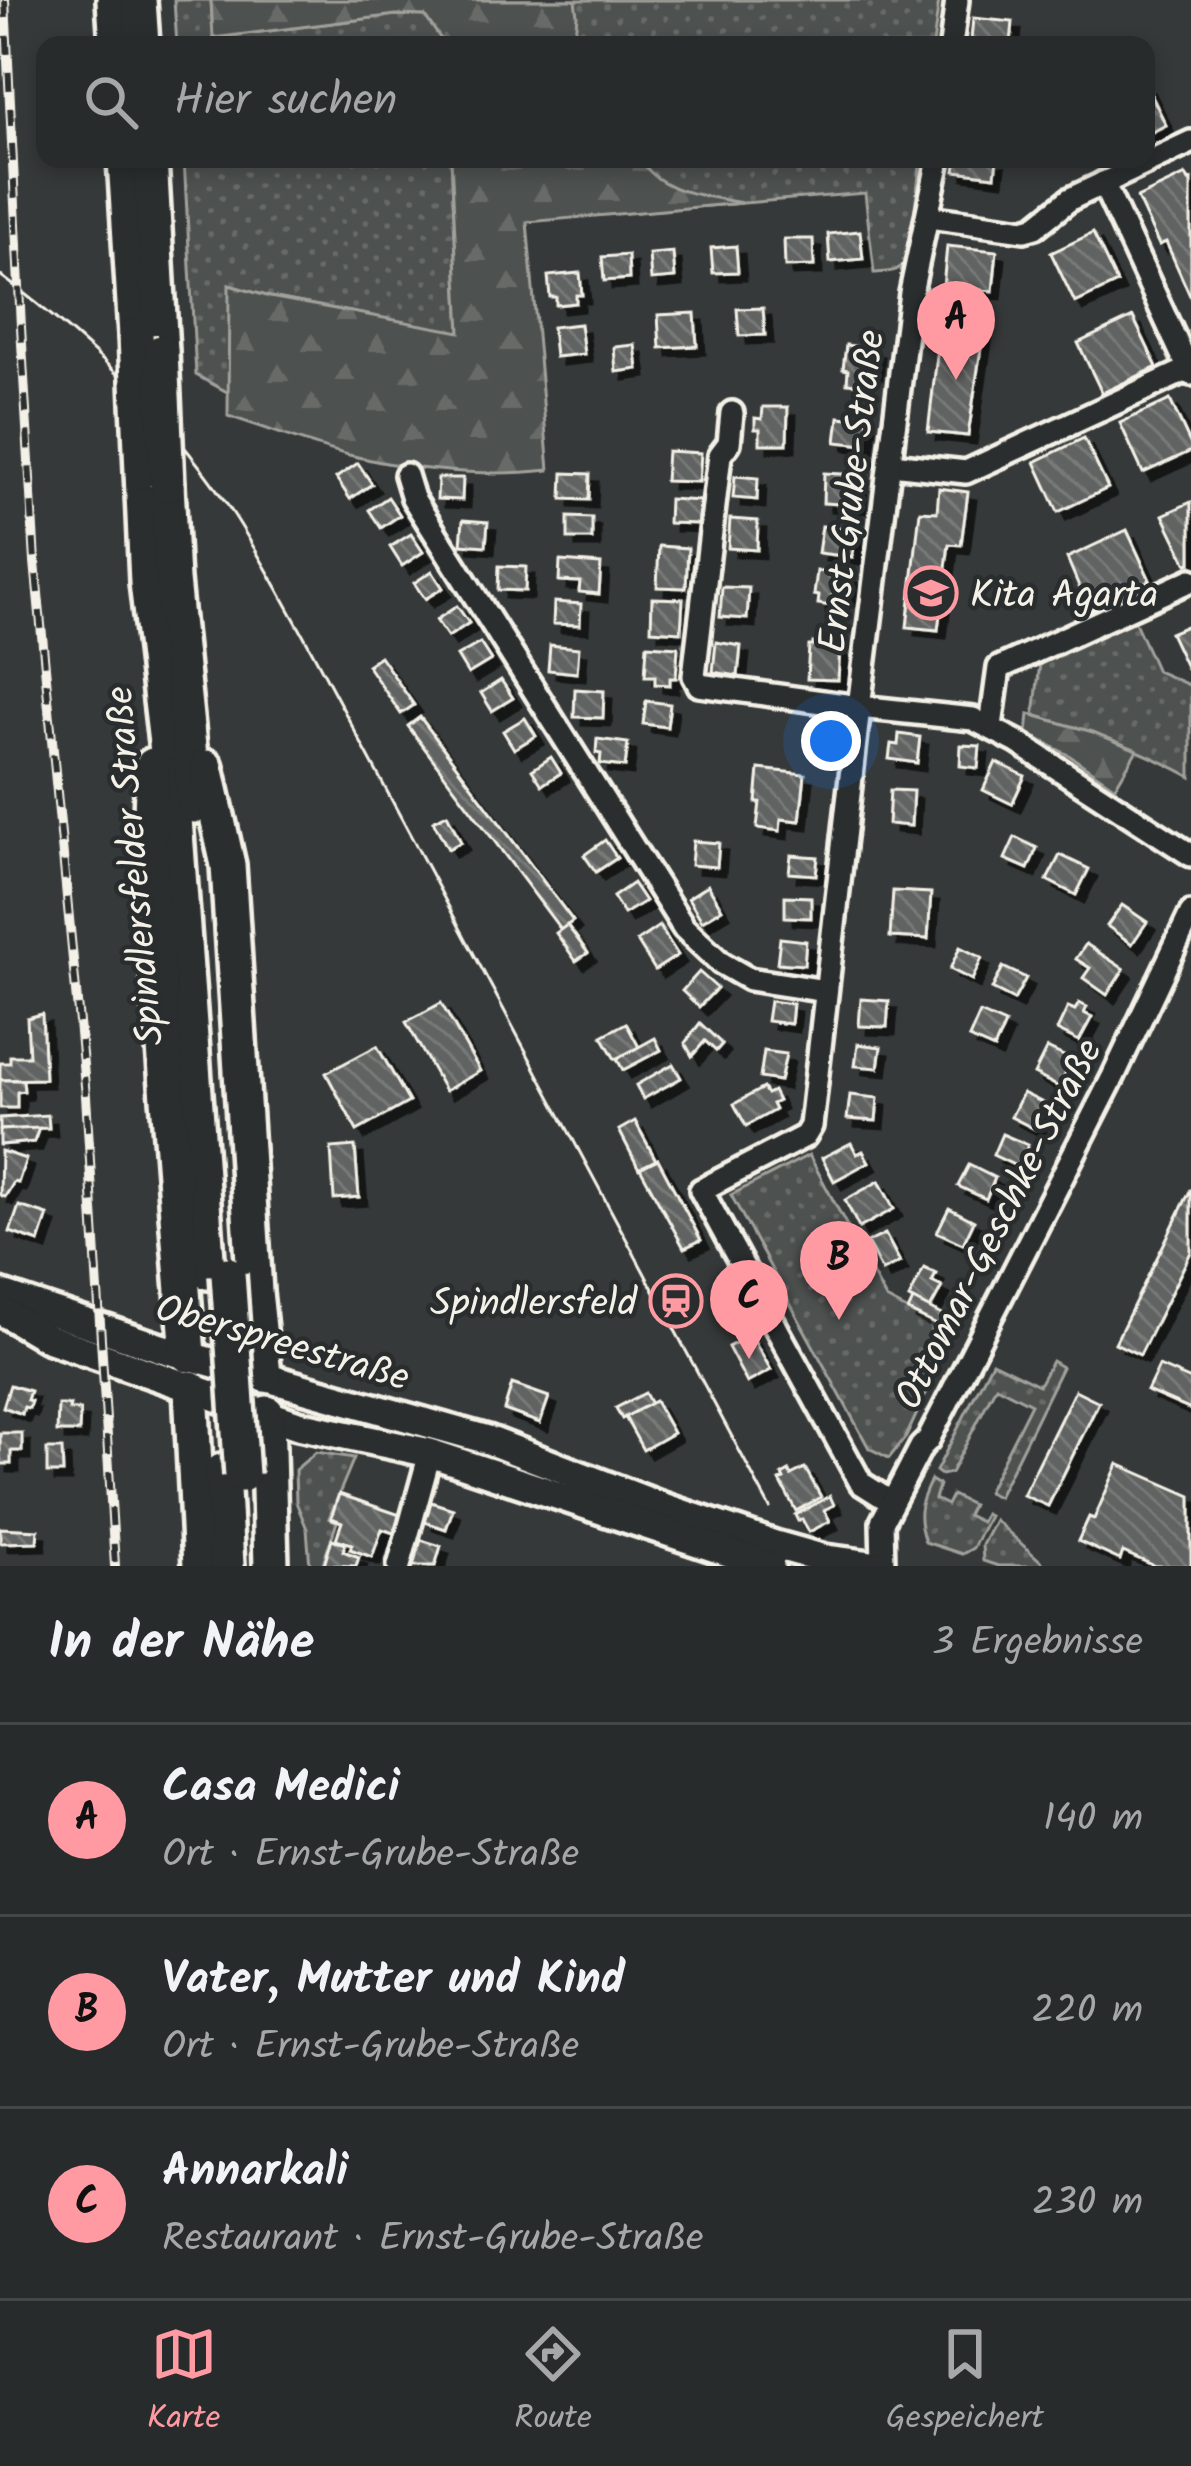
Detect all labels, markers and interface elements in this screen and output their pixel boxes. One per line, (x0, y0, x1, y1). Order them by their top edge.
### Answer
search box (36, 36, 1155, 168)
text: Hier suchen (174, 66, 397, 138)
icon: search (78, 69, 144, 135)
pin: A (917, 281, 995, 380)
street label: Ernst-Grube-Straße (803, 326, 905, 657)
school or university icon: Kita Agarta (903, 565, 959, 621)
place label: Kita Agarta (970, 566, 1158, 628)
street label: Spindlersfelder Straße (90, 684, 184, 1048)
your location (801, 711, 861, 771)
street label: Ottomar-Geschke-Straße (880, 1028, 1121, 1421)
pin: B (800, 1221, 878, 1320)
pin: C (710, 1260, 788, 1359)
station icon: Spindlersfeld (648, 1273, 704, 1329)
place label: Spindlersfeld (430, 1274, 639, 1336)
street label: Oberspreestraße (148, 1279, 416, 1411)
text: In der Nähe (48, 1604, 314, 1685)
text: 3 Ergebnisse (932, 1613, 1143, 1675)
text: Casa Medici (162, 1753, 400, 1825)
text: A (75, 1789, 99, 1851)
text: 140 m (1043, 1789, 1143, 1851)
text: Ort · Ernst-Grube-Straße (162, 1825, 579, 1887)
text: Vater, Mutter und Kind (162, 1945, 625, 2017)
text: B (75, 1981, 99, 2043)
text: 220 m (1031, 1981, 1143, 2043)
text: Ort · Ernst-Grube-Straße (162, 2017, 579, 2079)
text: Annarkali (162, 2137, 348, 2209)
text: C (75, 2173, 99, 2235)
text: 230 m (1032, 2173, 1143, 2235)
text: Restaurant · Ernst-Grube-Straße (162, 2209, 704, 2271)
tab: Karte (147, 2321, 220, 2446)
tab: Route (514, 2321, 592, 2446)
tab: Gespeichert (886, 2321, 1044, 2446)

